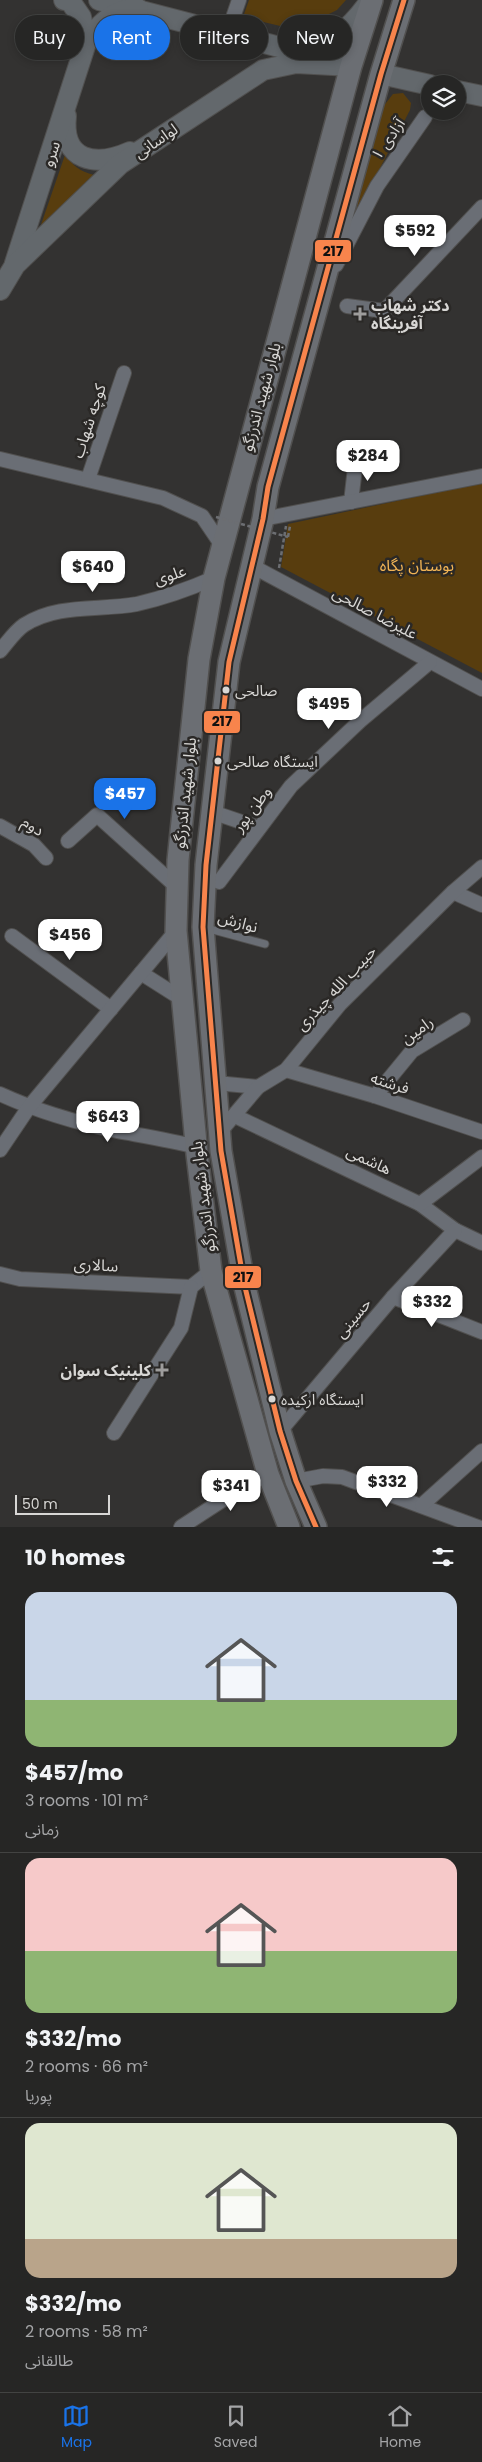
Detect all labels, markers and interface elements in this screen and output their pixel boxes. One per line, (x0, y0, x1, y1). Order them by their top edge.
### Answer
chip: Buy (15, 15, 84, 60)
chip: Rent (94, 15, 170, 60)
chip: Filters (180, 15, 268, 60)
chip: New (278, 15, 352, 60)
map controls (421, 75, 466, 120)
button: layers (421, 75, 466, 120)
street label: آزادی ۱ (365, 112, 411, 165)
street label: لواسانی (129, 118, 183, 164)
street label: سرو (36, 138, 66, 170)
pin: $592 (385, 214, 445, 257)
text: $592 (395, 219, 435, 242)
line badge: 217 (314, 239, 352, 263)
text: 217 (323, 241, 344, 261)
place label: دکتر شهاب آفرینگاه (371, 294, 449, 335)
marker: دکتر شهاب آفرینگاه (353, 307, 367, 321)
street label: بلوار شهید اندرزگو (235, 340, 287, 454)
street label: کوچه شهاب (66, 381, 112, 461)
pin: $284 (338, 440, 398, 482)
text: $284 (348, 444, 388, 467)
pin: $640 (63, 550, 123, 593)
park label: بوستان پگاه (380, 554, 454, 577)
text: $640 (72, 555, 114, 578)
street label: علوی (151, 559, 189, 591)
street label: علیرضا صالحی (328, 581, 422, 645)
place label: صالحی (235, 680, 277, 701)
marker: صالحی (221, 685, 231, 695)
pin: $495 (299, 688, 359, 730)
text: $495 (308, 692, 350, 715)
line badge: 217 (203, 710, 241, 734)
text: 217 (212, 711, 233, 731)
street label: بلوار شهید اندرزگو (168, 736, 202, 850)
place label: ایستگاه صالحی (227, 751, 318, 772)
marker: ایستگاه صالحی (213, 756, 223, 766)
pin: $457 (95, 778, 155, 820)
street label: وطن پور (227, 781, 277, 838)
text: $457 (105, 782, 145, 805)
street label: دوم (17, 810, 49, 843)
street label: نوازش (215, 905, 261, 939)
pin: $456 (40, 918, 100, 961)
text: $456 (49, 923, 91, 946)
street label: حبیب الله چیذری (290, 940, 382, 1036)
street label: رامین (396, 1010, 438, 1050)
street label: فرشته (368, 1066, 412, 1100)
pin: $643 (78, 1100, 138, 1143)
text: $643 (87, 1105, 129, 1128)
street label: بلوار شهید اندرزگو (185, 1140, 221, 1254)
street label: هاشمی (343, 1140, 395, 1180)
street label: سالاری (73, 1252, 119, 1278)
line badge: 217 (224, 1265, 262, 1289)
text: 217 (233, 1267, 254, 1287)
pin: $332 (402, 1286, 462, 1328)
text: $332 (412, 1290, 452, 1313)
street label: حسینی (329, 1293, 377, 1343)
place label: کلینیک سوان (61, 1359, 152, 1382)
marker: کلینیک سوان (155, 1363, 169, 1377)
place label: ایستگاه ارکیده (281, 1389, 364, 1410)
marker: ایستگاه ارکیده (267, 1394, 277, 1404)
pin: $332 (357, 1466, 417, 1508)
pin: $341 (201, 1470, 261, 1512)
text: $332 (367, 1470, 407, 1493)
text: $341 (212, 1474, 250, 1497)
scale bar (15, 1492, 110, 1515)
text: 50 m (22, 1494, 58, 1514)
text: 10 homes (25, 1543, 125, 1572)
icon: filters (429, 1543, 457, 1571)
icon: home (196, 1625, 286, 1715)
text: $457/mo (25, 1758, 123, 1787)
text: 3 rooms · 101 m² (25, 1789, 148, 1812)
text: زمانی (25, 1818, 59, 1841)
icon: home (196, 1890, 286, 1980)
text: $332/mo (25, 2024, 121, 2053)
text: 2 rooms · 66 m² (25, 2055, 148, 2078)
text: پوریا (25, 2084, 52, 2107)
icon: home (196, 2155, 286, 2245)
text: $332/mo (25, 2289, 121, 2318)
text: 2 rooms · 58 m² (25, 2320, 148, 2343)
text: طالقانی (25, 2349, 73, 2372)
tab: Map (61, 2402, 92, 2453)
tab: Saved (214, 2402, 257, 2453)
tab: Home (379, 2402, 421, 2453)

